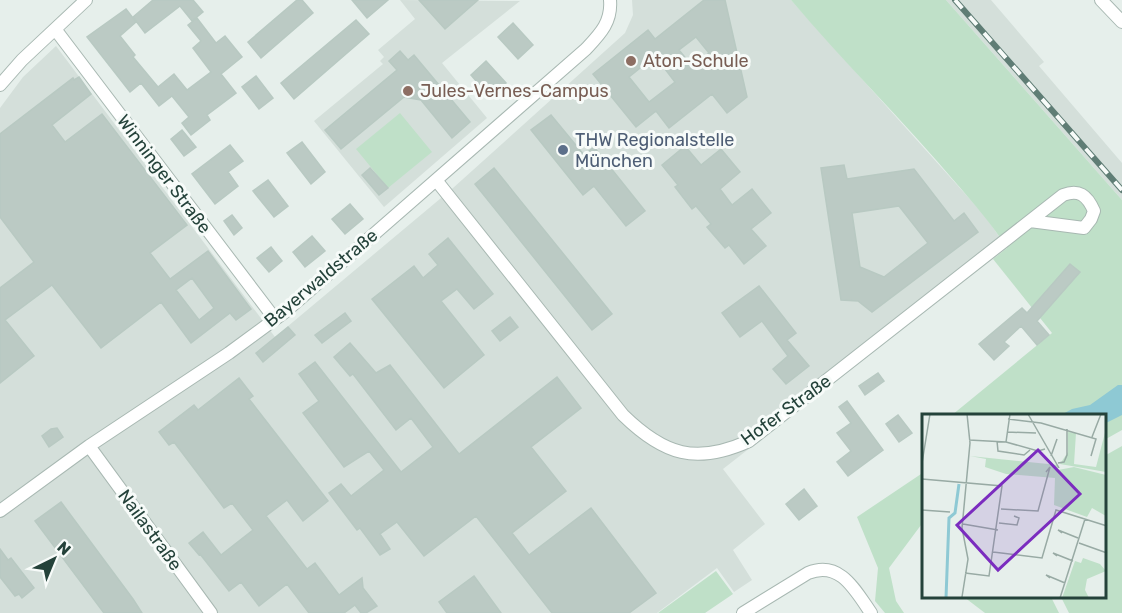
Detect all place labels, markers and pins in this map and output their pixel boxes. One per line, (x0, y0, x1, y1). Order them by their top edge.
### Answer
place label: Aton-Schule (643, 50, 749, 72)
marker: Aton-Schule (624, 54, 638, 68)
place label: Jules-Vernes-Campus (420, 80, 609, 102)
marker: Jules-Vernes-Campus (401, 84, 415, 98)
place label: THW Regionalstelle München (575, 129, 734, 172)
marker: THW Regionalstelle München (556, 143, 570, 157)

